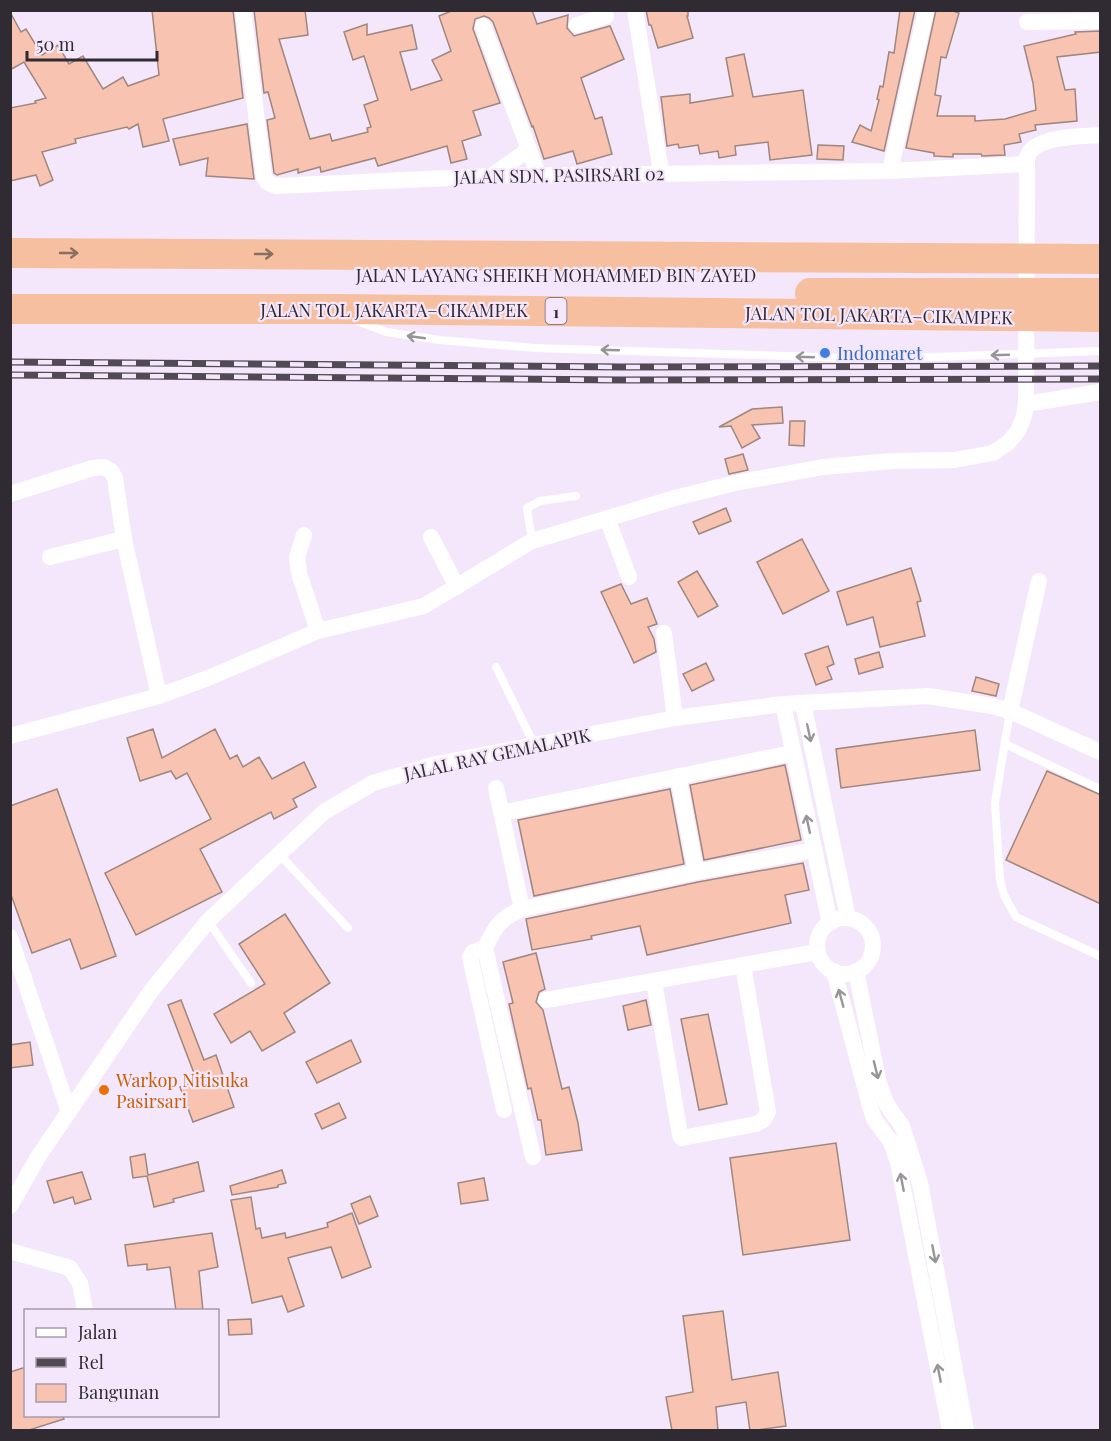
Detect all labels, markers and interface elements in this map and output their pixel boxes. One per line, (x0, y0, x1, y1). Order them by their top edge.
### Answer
scale bar (27, 24, 158, 62)
text: 50 m (36, 32, 75, 56)
street label: JALAN SDN. PASIRSARI 02 (453, 161, 664, 189)
one-way arrow (58, 247, 78, 259)
one-way arrow (253, 248, 273, 260)
street label: JALAN LAYANG SHEIKH MOHAMMED BIN ZAYED (355, 263, 756, 287)
street label: JALAN TOL JAKARTA–CIKAMPEK (259, 298, 528, 322)
road number: 1 (546, 298, 566, 324)
street label: JALAN TOL JAKARTA–CIKAMPEK (744, 301, 1013, 329)
one-way arrow (407, 331, 426, 342)
place label: Indomaret (837, 341, 923, 365)
one-way arrow (601, 345, 621, 356)
marker: Indomaret (818, 346, 832, 360)
one-way arrow (991, 349, 1011, 360)
one-way arrow (796, 351, 816, 362)
street label: JALAL RAY GEMALAPIK (400, 722, 593, 786)
one-way arrow (804, 723, 815, 742)
one-way arrow (802, 815, 814, 834)
one-way arrow (835, 989, 846, 1008)
one-way arrow (870, 1060, 882, 1079)
place label: Warkop Nitisuka Pasirsari (115, 1068, 249, 1113)
marker: Warkop Nitisuka Pasirsari (97, 1083, 111, 1097)
one-way arrow (896, 1172, 907, 1192)
one-way arrow (928, 1244, 939, 1264)
legend (24, 1309, 219, 1417)
text: Jalan (77, 1320, 118, 1344)
text: Rel (78, 1350, 104, 1374)
one-way arrow (933, 1364, 944, 1383)
text: Bangunan (78, 1380, 159, 1404)

